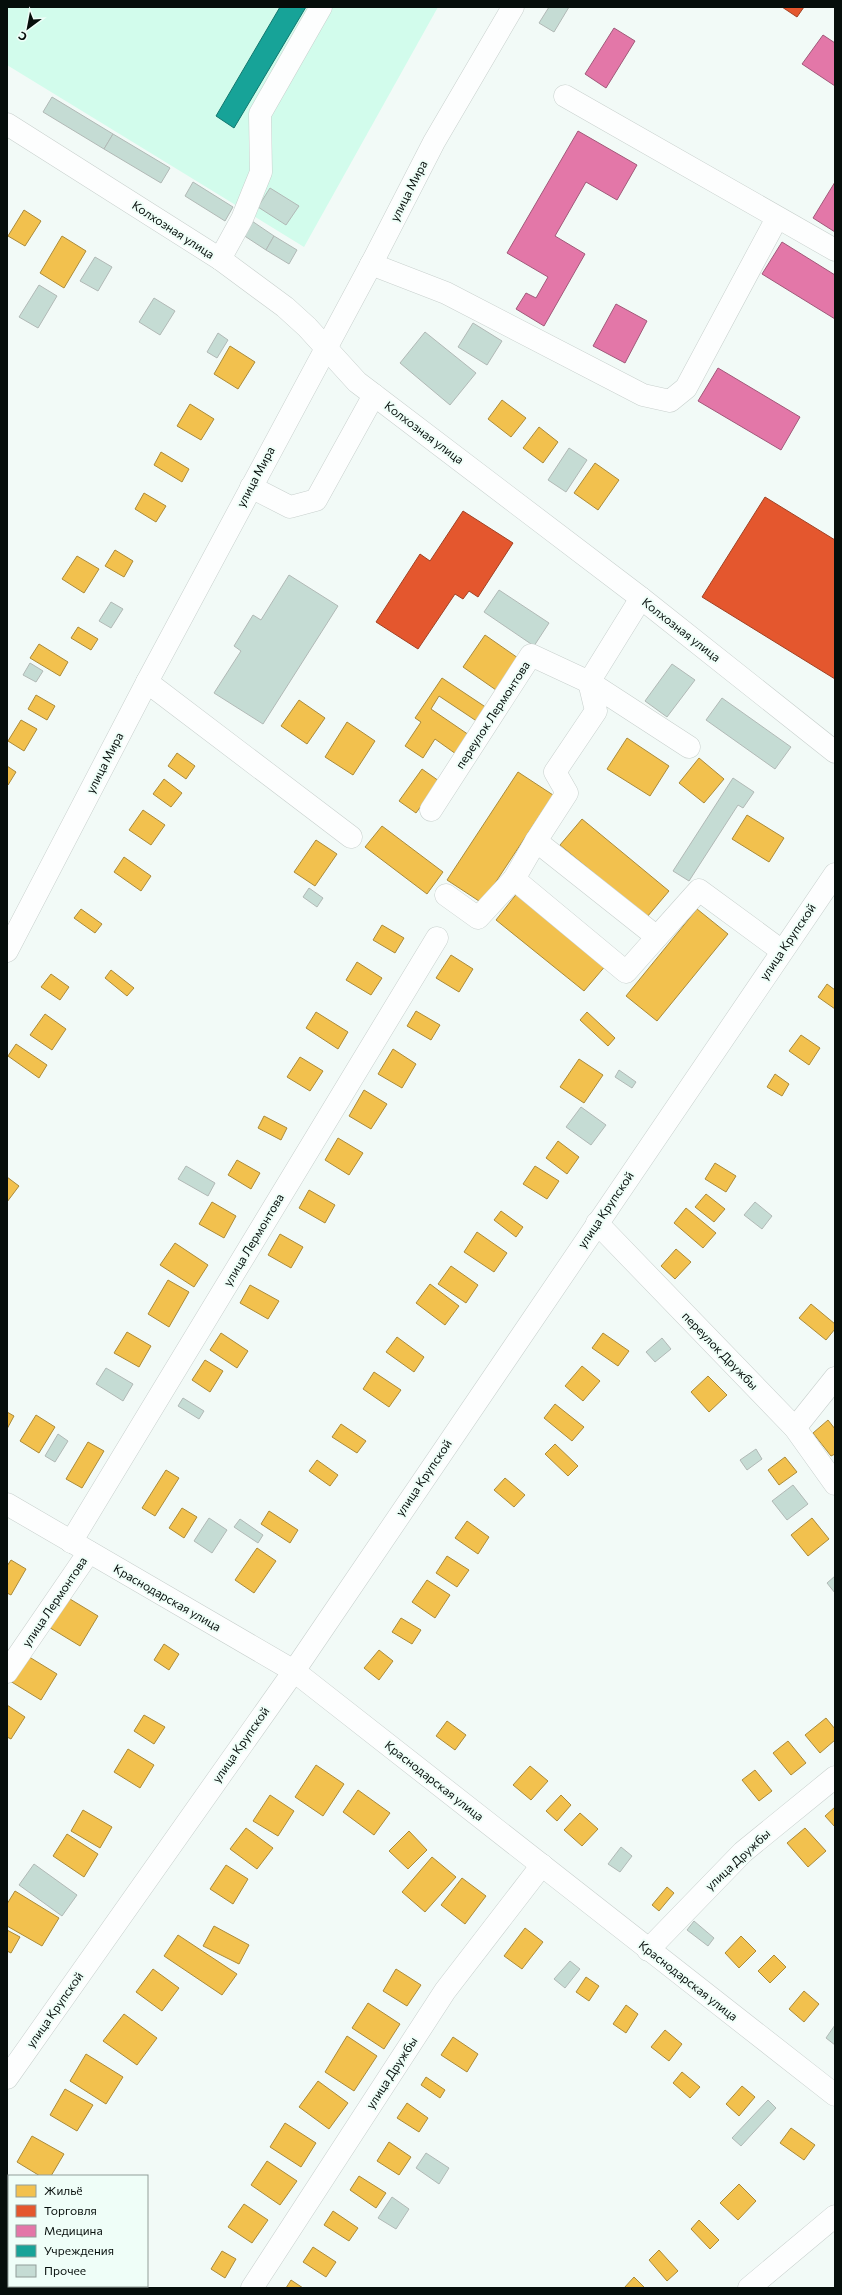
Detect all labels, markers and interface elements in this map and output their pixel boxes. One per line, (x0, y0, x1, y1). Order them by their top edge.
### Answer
north arrow (8, 8, 48, 48)
text: С (15, 29, 29, 44)
street label: улица Мира (387, 158, 429, 223)
street label: Колхозная улица (130, 197, 217, 261)
street label: Колхозная улица (382, 398, 467, 466)
street label: улица Мира (233, 444, 277, 509)
street label: Колхозная улица (640, 594, 723, 664)
street label: переулок Лермонтова (452, 658, 532, 771)
street label: улица Мира (83, 730, 125, 795)
street label: улица Крупской (756, 901, 818, 982)
street label: улица Крупской (574, 1169, 636, 1250)
street label: улица Лермонтова (220, 1191, 286, 1288)
street label: переулок Дружбы (680, 1308, 762, 1392)
street label: улица Крупской (392, 1437, 454, 1518)
street label: улица Лермонтова (19, 1554, 89, 1649)
street label: Краснодарская улица (111, 1561, 224, 1634)
street label: улица Крупской (209, 1704, 272, 1785)
street label: Краснодарская улица (382, 1737, 487, 1823)
street label: улица Дружбы (702, 1826, 772, 1893)
street label: Краснодарская улица (636, 1937, 741, 2023)
street label: улица Крупской (23, 1969, 86, 2050)
street label: улица Дружбы (363, 2034, 420, 2111)
legend (8, 2175, 148, 2287)
text: Жильё (44, 2183, 83, 2197)
text: Торговля (44, 2203, 97, 2217)
text: Медицина (44, 2223, 103, 2237)
text: Учреждения (44, 2243, 114, 2257)
text: Прочее (44, 2263, 86, 2277)

